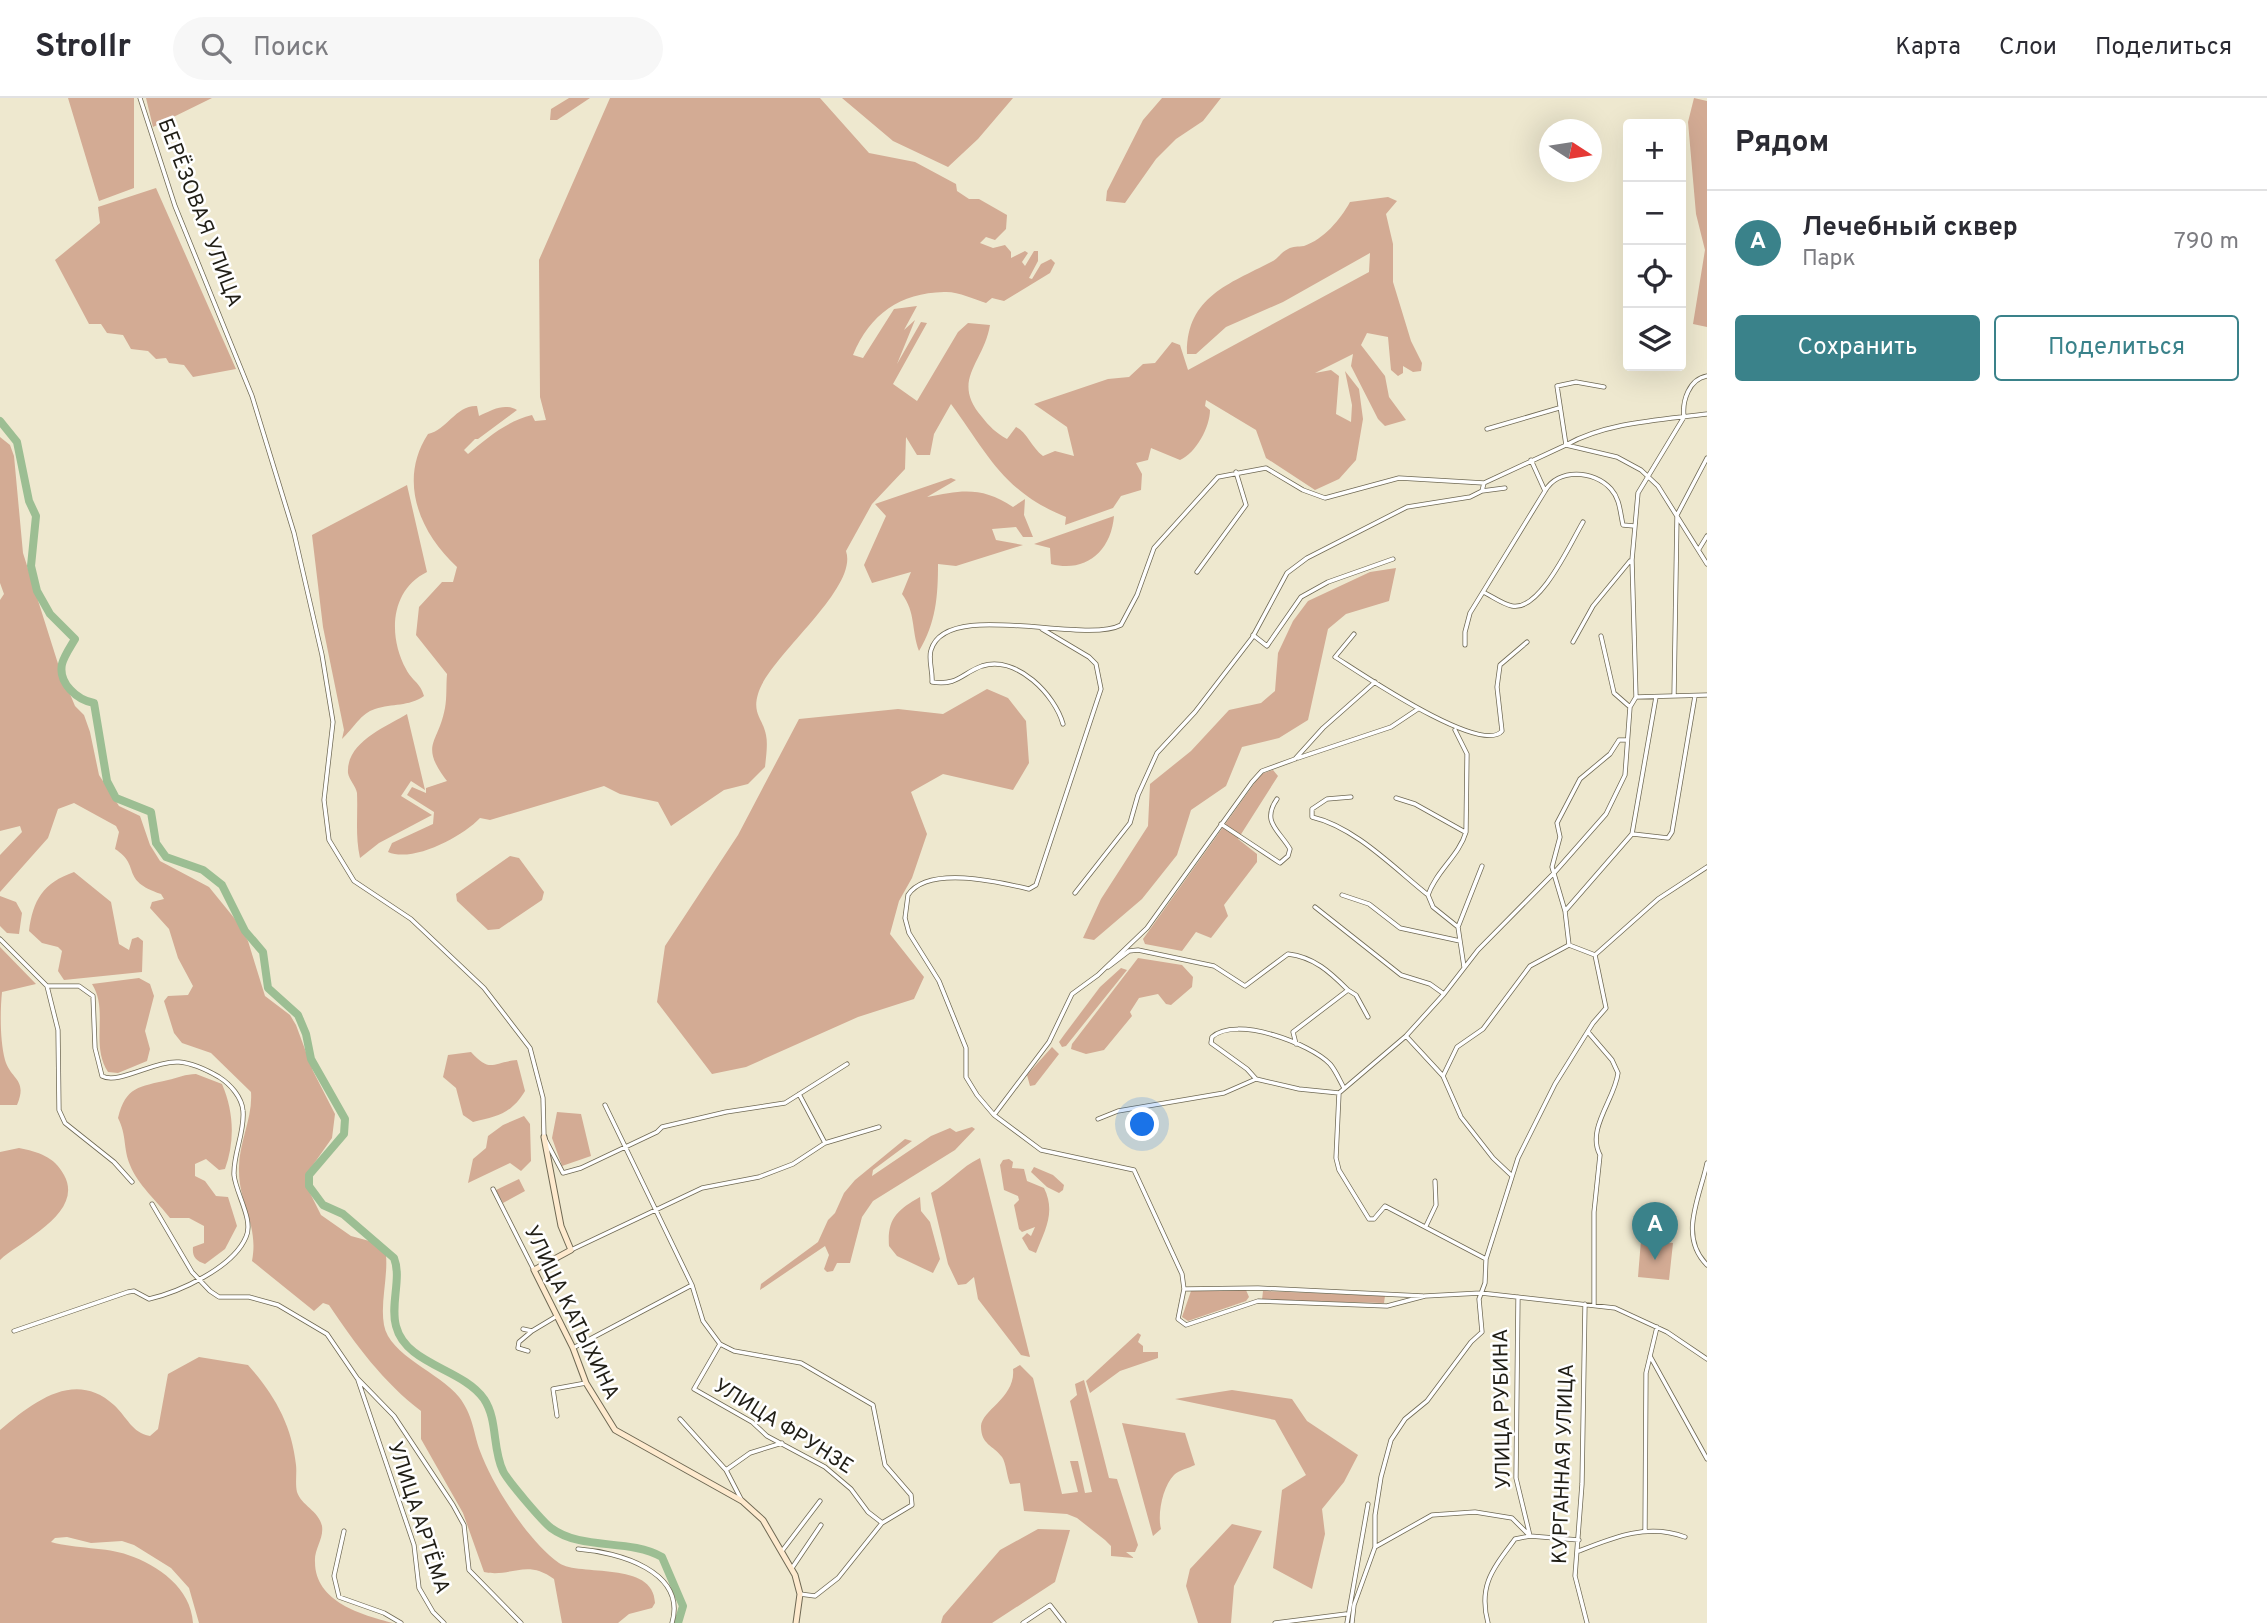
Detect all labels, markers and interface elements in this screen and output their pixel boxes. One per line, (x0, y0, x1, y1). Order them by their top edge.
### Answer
search box (173, 17, 663, 80)
text: Strollr (35, 27, 131, 69)
icon: search (197, 29, 235, 67)
text: Поиск (253, 32, 329, 65)
text: Карта (1895, 33, 1961, 63)
text: Слои (1999, 33, 2057, 63)
text: Поделиться (2095, 33, 2232, 63)
street label: БЕРЁЗОВАЯ УЛИЦА (151, 115, 247, 311)
north arrow (1539, 119, 1602, 182)
map controls (1623, 119, 1686, 371)
button: + (1623, 119, 1686, 182)
text: Рядом (1735, 125, 1829, 162)
button: − (1623, 182, 1686, 245)
text: Лечебный сквер (1802, 212, 2018, 245)
text: A (1750, 228, 1766, 257)
text: 790 m (2174, 228, 2239, 257)
button: locate (1623, 245, 1686, 308)
text: Парк (1802, 245, 1856, 274)
button: layers (1623, 308, 1686, 371)
button: Сохранить (1735, 315, 1980, 381)
button: Поделиться (1994, 315, 2239, 381)
your location (1125, 1107, 1159, 1141)
pin: A (1632, 1202, 1678, 1260)
street label: УЛИЦА КАТЫХИНА (517, 1222, 625, 1404)
street label: УЛИЦА РУБИНА (1488, 1328, 1518, 1490)
street label: КУРГАННАЯ УЛИЦА (1547, 1363, 1581, 1565)
street label: УЛИЦА ФРУНЗЕ (708, 1373, 858, 1481)
street label: УЛИЦА АРТЁМА (381, 1438, 455, 1598)

